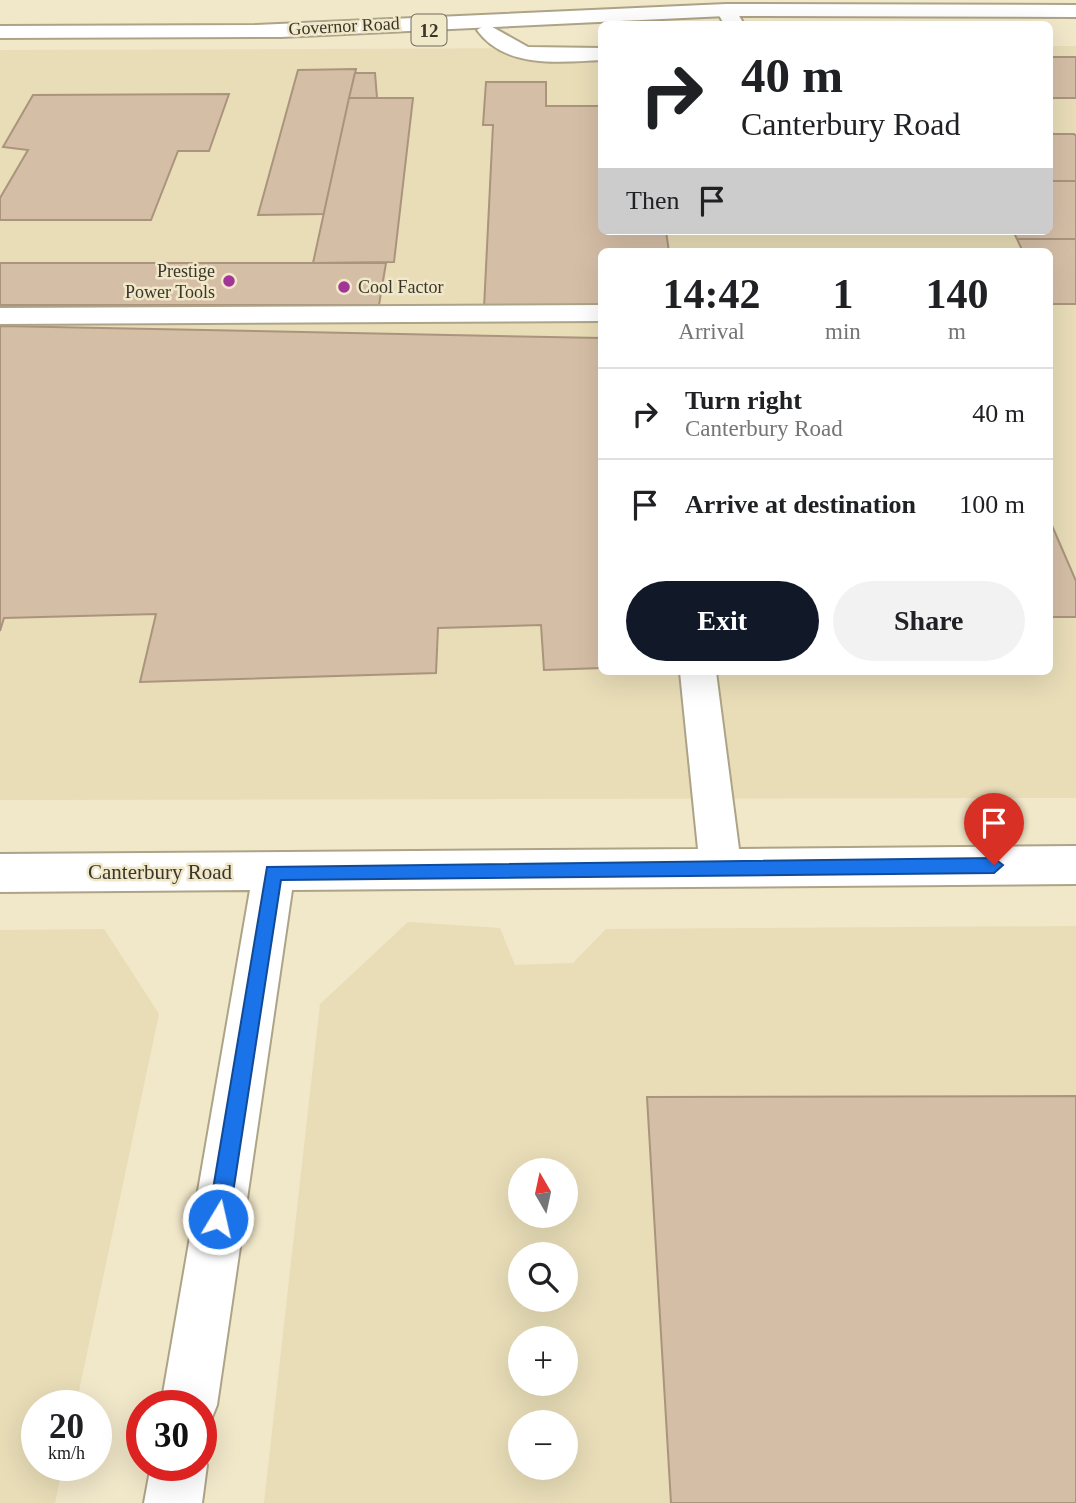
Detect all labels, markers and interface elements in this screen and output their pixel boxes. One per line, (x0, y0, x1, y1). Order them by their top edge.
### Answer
street label: Governor Road (288, 13, 400, 39)
road number: 12 (412, 14, 446, 46)
text: 40 m (741, 48, 843, 103)
icon: right (626, 49, 717, 140)
text: Canterbury Road (741, 106, 961, 142)
icon: arrive (693, 182, 731, 220)
text: Then (626, 186, 679, 215)
place label: Prestige Power Tools (125, 261, 215, 302)
text: 14:42 (663, 271, 761, 317)
text: 1 (832, 271, 853, 317)
text: 140 (925, 271, 988, 317)
marker: Prestige Power Tools (221, 273, 237, 289)
place label: Cool Factor (358, 277, 444, 297)
marker: Cool Factor (336, 279, 352, 295)
text: Arrival (678, 319, 745, 344)
text: min (825, 319, 861, 344)
text: m (948, 319, 966, 344)
text: Turn right (685, 386, 802, 415)
icon: right (626, 395, 664, 433)
text: 40 m (972, 399, 1025, 428)
text: Canterbury Road (685, 416, 843, 441)
icon: arrive (626, 486, 664, 524)
text: Arrive at destination (685, 490, 916, 519)
text: 100 m (959, 490, 1025, 519)
button: Exit (626, 581, 819, 661)
button: Share (833, 581, 1025, 661)
pin (964, 793, 1024, 865)
icon: arrive (975, 804, 1013, 842)
street label: Canterbury Road (88, 860, 233, 884)
north arrow (508, 1158, 578, 1228)
map controls (508, 1158, 578, 1480)
position arrow (181, 1182, 255, 1256)
button: search (508, 1242, 578, 1312)
button: + (508, 1326, 578, 1396)
speed limit sign: 30 (126, 1390, 217, 1481)
text: 20 (49, 1407, 84, 1446)
button: − (508, 1410, 578, 1480)
text: km/h (48, 1443, 85, 1463)

